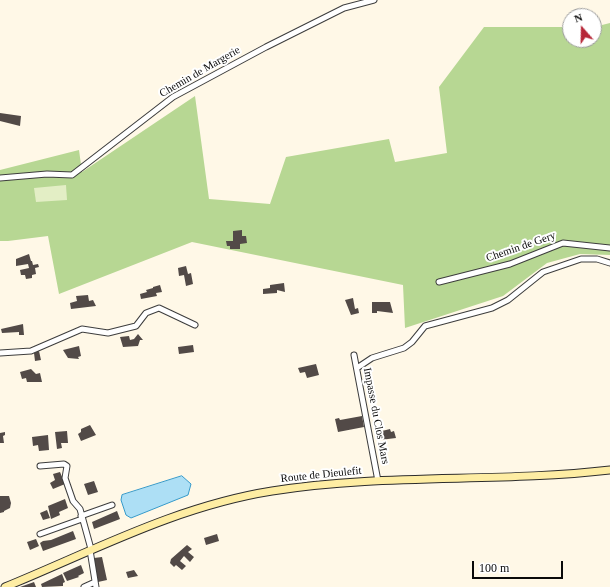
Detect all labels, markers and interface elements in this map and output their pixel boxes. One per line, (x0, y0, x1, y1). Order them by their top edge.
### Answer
north arrow (562, 8, 602, 48)
text: N (572, 11, 584, 25)
street label: Chemin de Margerie (157, 44, 243, 100)
street label: Chemin de Gery (484, 229, 558, 265)
street label: Impasse du Clos Mars (360, 367, 392, 465)
street label: Route de Dieulefit (280, 464, 362, 486)
scale bar (474, 553, 565, 579)
text: 100 m (479, 561, 509, 575)

